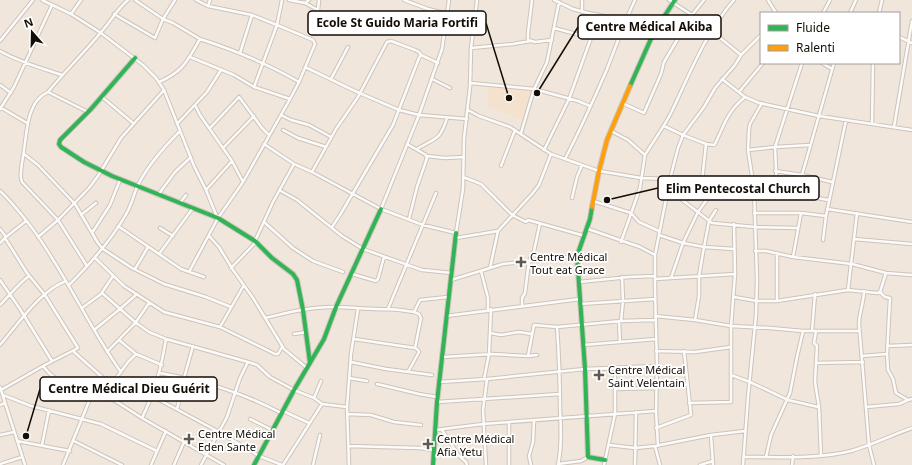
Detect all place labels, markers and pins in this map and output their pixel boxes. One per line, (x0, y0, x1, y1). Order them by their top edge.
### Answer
callout: Ecole St Guido Maria Fortifi (308, 11, 486, 35)
callout: Centre Médical Akiba (578, 15, 721, 39)
callout: Elim Pentecostal Church (658, 176, 819, 200)
place label: Centre Médical Tout eat Grace (530, 249, 607, 277)
marker: Centre Médical Tout eat Grace (515, 256, 527, 268)
place label: Centre Médical Saint Velentain (608, 362, 685, 390)
marker: Centre Médical Saint Velentain (593, 369, 605, 381)
callout: Centre Médical Dieu Guérit (40, 377, 217, 401)
place label: Centre Médical Eden Sante (198, 426, 275, 454)
place label: Centre Médical Afia Yetu (437, 431, 514, 459)
marker: Centre Médical Eden Sante (183, 433, 195, 445)
marker: Centre Médical Afia Yetu (422, 438, 434, 450)

